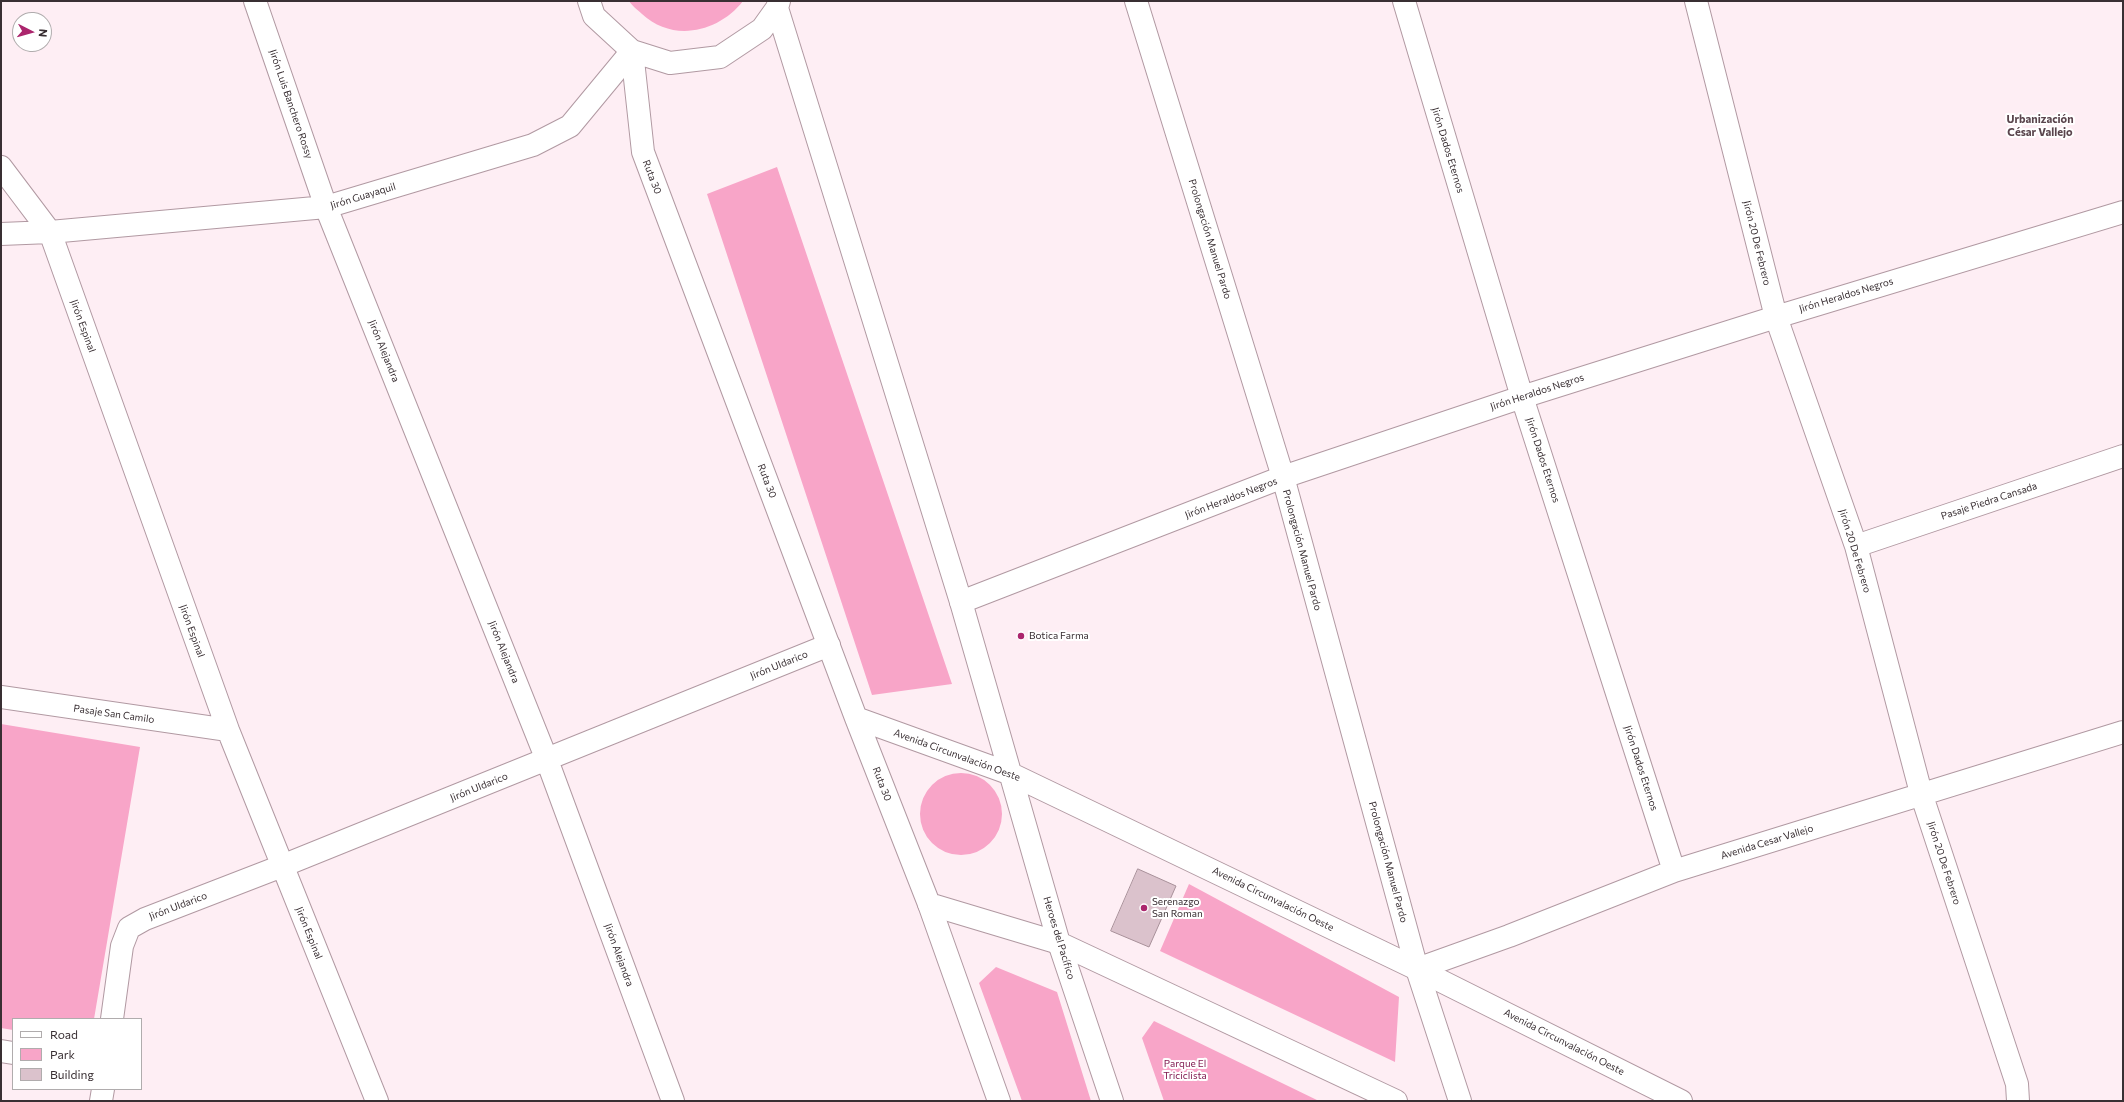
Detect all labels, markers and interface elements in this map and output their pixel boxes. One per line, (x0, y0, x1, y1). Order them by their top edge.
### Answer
north arrow (12, 12, 52, 52)
text: N (37, 28, 50, 38)
street label: Jirón Luis Banchero Rossy (267, 48, 315, 160)
street label: Jirón Dados Eternos (1429, 106, 1467, 194)
district label: Urbanización César Vallejo (2006, 112, 2074, 138)
street label: Ruta 30 (640, 158, 664, 196)
street label: Prolongación Manuel Pardo (1186, 178, 1234, 300)
street label: Jirón Guayaquil (329, 180, 397, 212)
street label: Jirón 20 De Febrero (1741, 199, 1773, 287)
street label: Jirón Heraldos Negros (1797, 275, 1895, 315)
street label: Jirón Espinal (68, 298, 98, 354)
street label: Jirón Alejandra (366, 318, 402, 384)
street label: Jirón Heraldos Negros (1489, 371, 1585, 413)
street label: Jirón Dados Eternos (1524, 416, 1562, 504)
street label: Ruta 30 (755, 462, 779, 500)
street label: Jirón Heraldos Negros (1183, 475, 1279, 521)
street label: Pasaje Piedra Cansada (1939, 480, 2039, 522)
street label: Prolongación Manuel Pardo (1280, 488, 1324, 612)
street label: Jirón 20 De Febrero (1837, 508, 1873, 594)
street label: Jirón Espinal (177, 603, 207, 659)
street label: Jirón Alejandra (486, 619, 522, 685)
place label: Botica Farma (1029, 630, 1089, 642)
marker: Botica Farma (1016, 631, 1026, 641)
street label: Jirón Uldarico (748, 648, 810, 682)
street label: Pasaje San Camilo (73, 702, 155, 726)
street label: Jirón Dados Eternos (1622, 724, 1660, 812)
street label: Avenida Circunvalación Oeste (892, 726, 1022, 784)
street label: Ruta 30 (870, 765, 894, 803)
street label: Jirón Uldarico (448, 770, 510, 804)
street label: Prolongación Manuel Pardo (1366, 800, 1410, 924)
street label: Jirón 20 De Febrero (1925, 820, 1963, 906)
street label: Avenida Cesar Vallejo (1719, 822, 1815, 862)
street label: Avenida Circunvalación Oeste (1210, 864, 1336, 934)
street label: Jirón Uldarico (147, 889, 209, 923)
street label: Heroes del Pacífico (1041, 895, 1077, 981)
place label: Serenazgo San Roman (1152, 896, 1203, 920)
marker: Serenazgo San Roman (1139, 903, 1149, 913)
street label: Jirón Espinal (293, 905, 325, 961)
street label: Jirón Alejandra (602, 922, 636, 988)
street label: Avenida Circunvalación Oeste (1502, 1006, 1626, 1078)
legend (12, 1018, 142, 1090)
text: Road (50, 1027, 78, 1041)
text: Park (50, 1047, 75, 1061)
park label: Parque El Triciclista (1163, 1058, 1207, 1082)
text: Building (50, 1067, 94, 1081)

